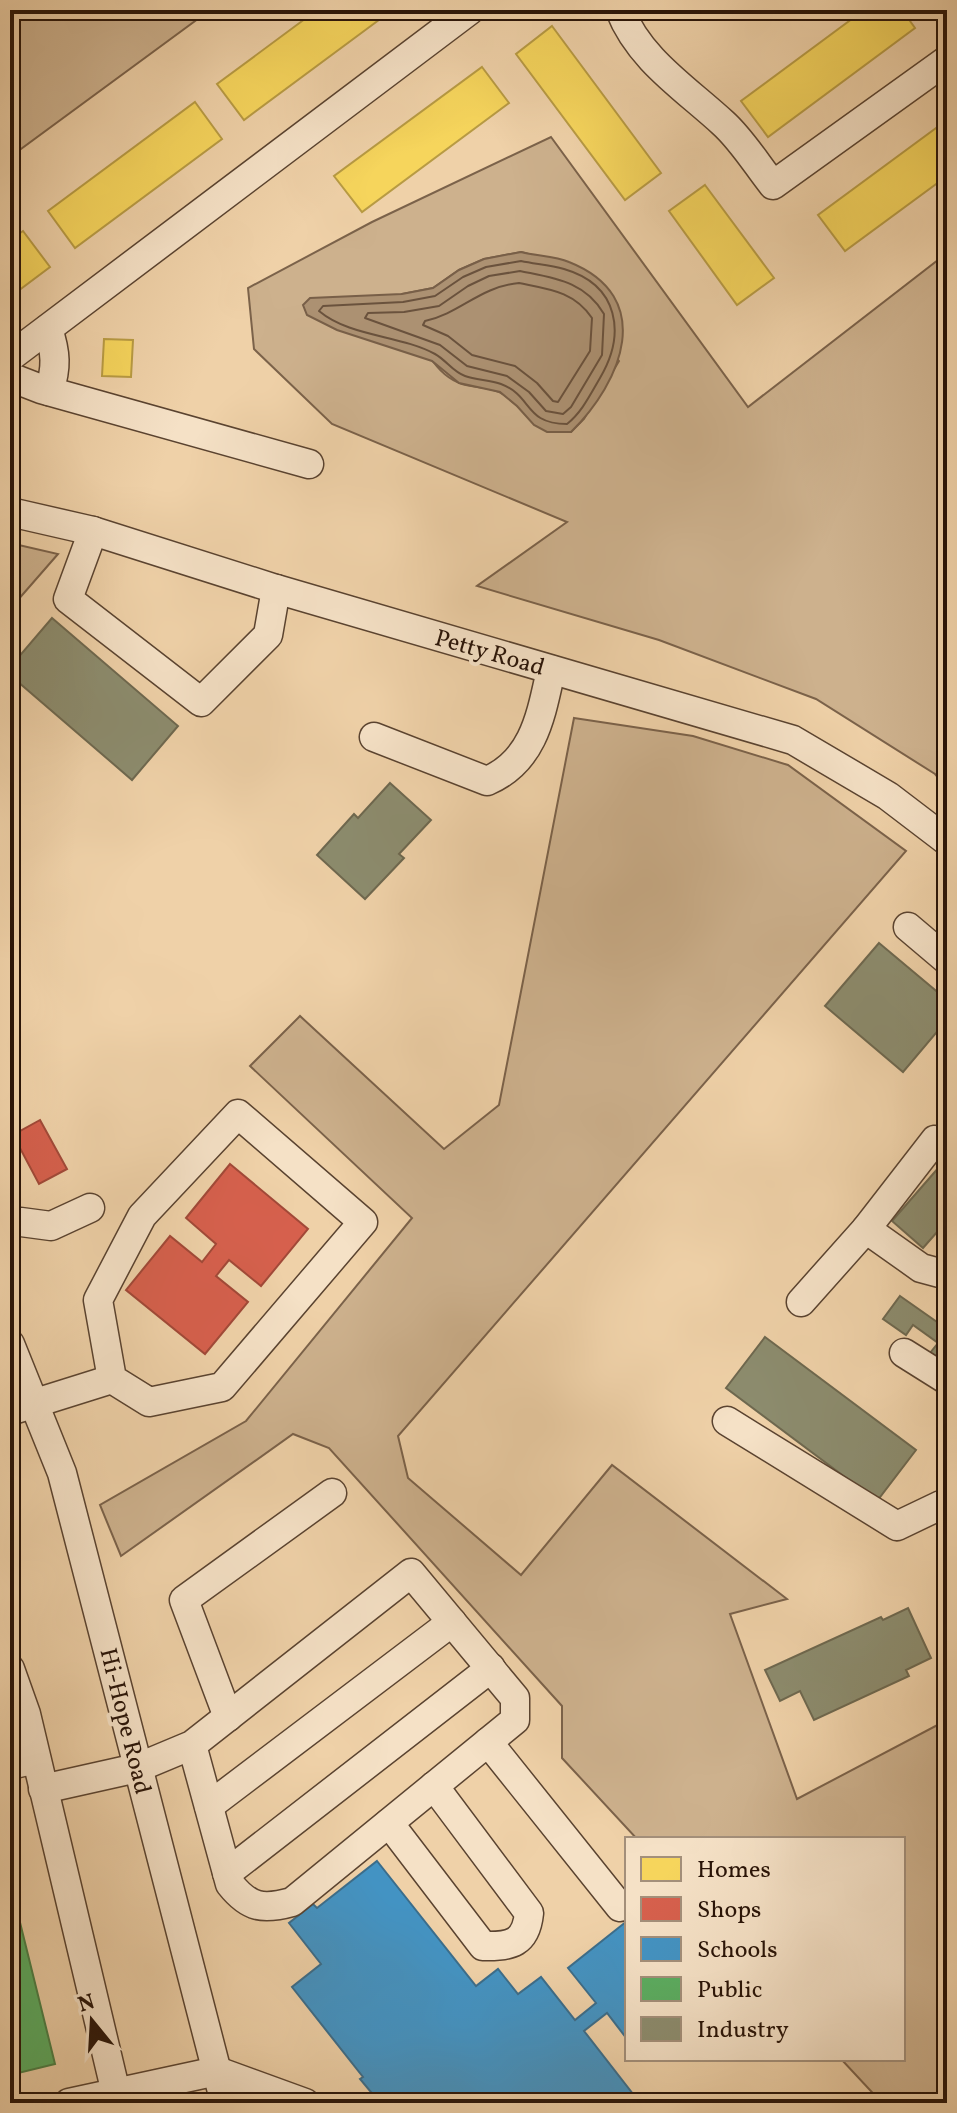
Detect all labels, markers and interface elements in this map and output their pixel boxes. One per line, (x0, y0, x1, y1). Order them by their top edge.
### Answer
street label: Petty Road (431, 622, 548, 686)
street label: Hi-Hope Road (89, 1645, 159, 1798)
legend (625, 1837, 905, 2061)
text: Homes (697, 1854, 771, 1888)
text: Shops (697, 1894, 761, 1928)
text: Schools (697, 1934, 777, 1968)
text: Public (697, 1974, 763, 2008)
north arrow (52, 1981, 132, 2061)
text: N (74, 1987, 99, 2022)
text: Industry (697, 2014, 789, 2048)

